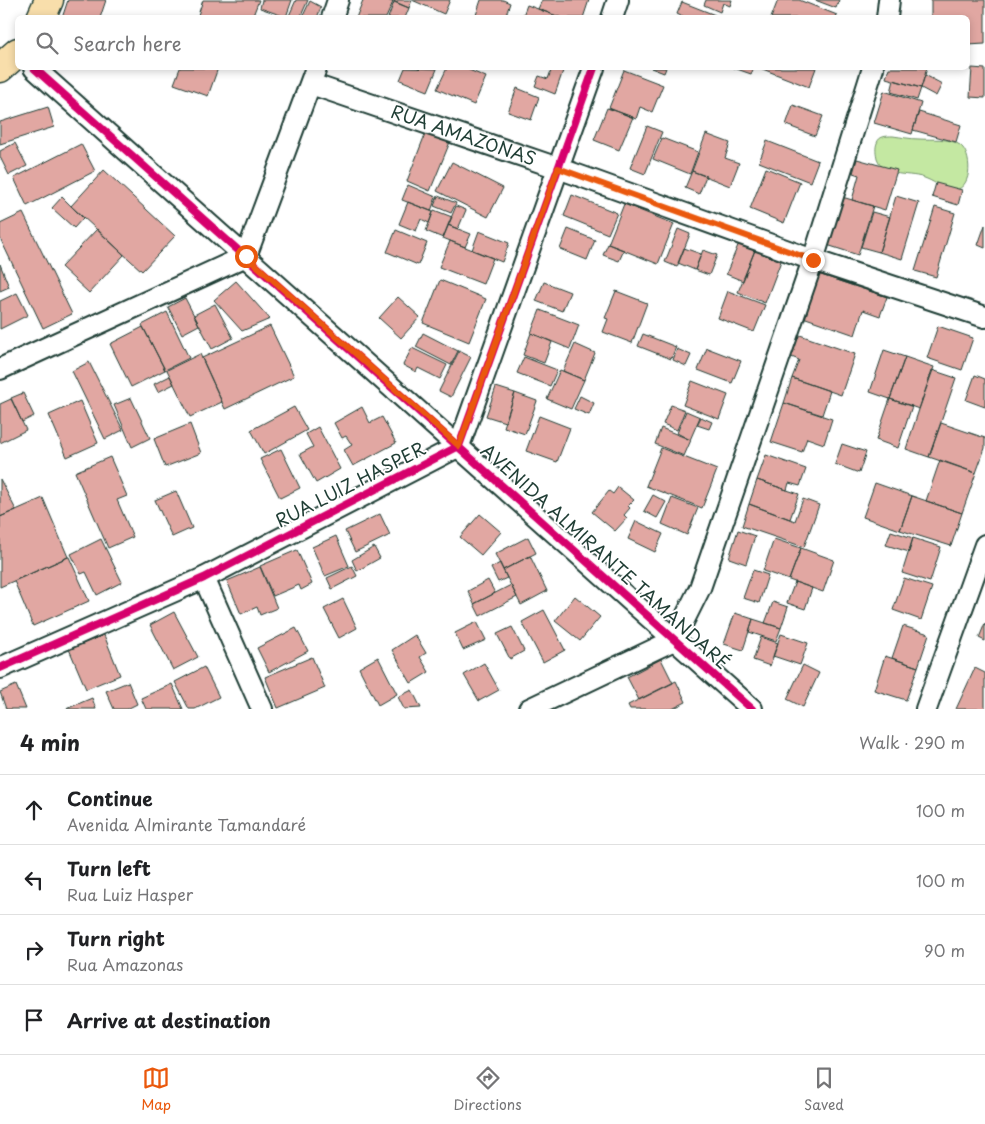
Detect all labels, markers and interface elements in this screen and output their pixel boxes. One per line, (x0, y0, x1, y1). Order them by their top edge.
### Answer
search box (15, 15, 970, 70)
icon: search (33, 29, 61, 57)
text: Search here (73, 29, 182, 57)
street label: RUA AMAZONAS (388, 97, 540, 172)
route start (235, 245, 258, 268)
route end (802, 249, 825, 272)
street label: RUA LUIZ HASPER (270, 434, 430, 533)
street label: AVENIDA ALMIRANTE TAMANDARÉ (476, 437, 736, 675)
text: 4 min (20, 726, 80, 758)
text: Walk · 290 m (859, 730, 965, 754)
text: Continue (67, 784, 153, 812)
icon: ahead (20, 796, 48, 824)
text: 100 m (916, 798, 965, 822)
text: Avenida Almirante Tamandaré (67, 812, 306, 836)
text: Turn left (67, 854, 151, 882)
icon: left (20, 866, 48, 894)
text: 100 m (916, 868, 965, 892)
text: Rua Luiz Hasper (67, 882, 193, 906)
text: Turn right (67, 924, 165, 952)
icon: right (20, 936, 48, 964)
text: 90 m (924, 938, 965, 962)
text: Rua Amazonas (67, 952, 183, 976)
icon: arrive (20, 1006, 48, 1034)
text: Arrive at destination (67, 1006, 271, 1034)
tab: Map (141, 1064, 171, 1115)
tab: Directions (454, 1064, 522, 1115)
tab: Saved (804, 1064, 844, 1115)

